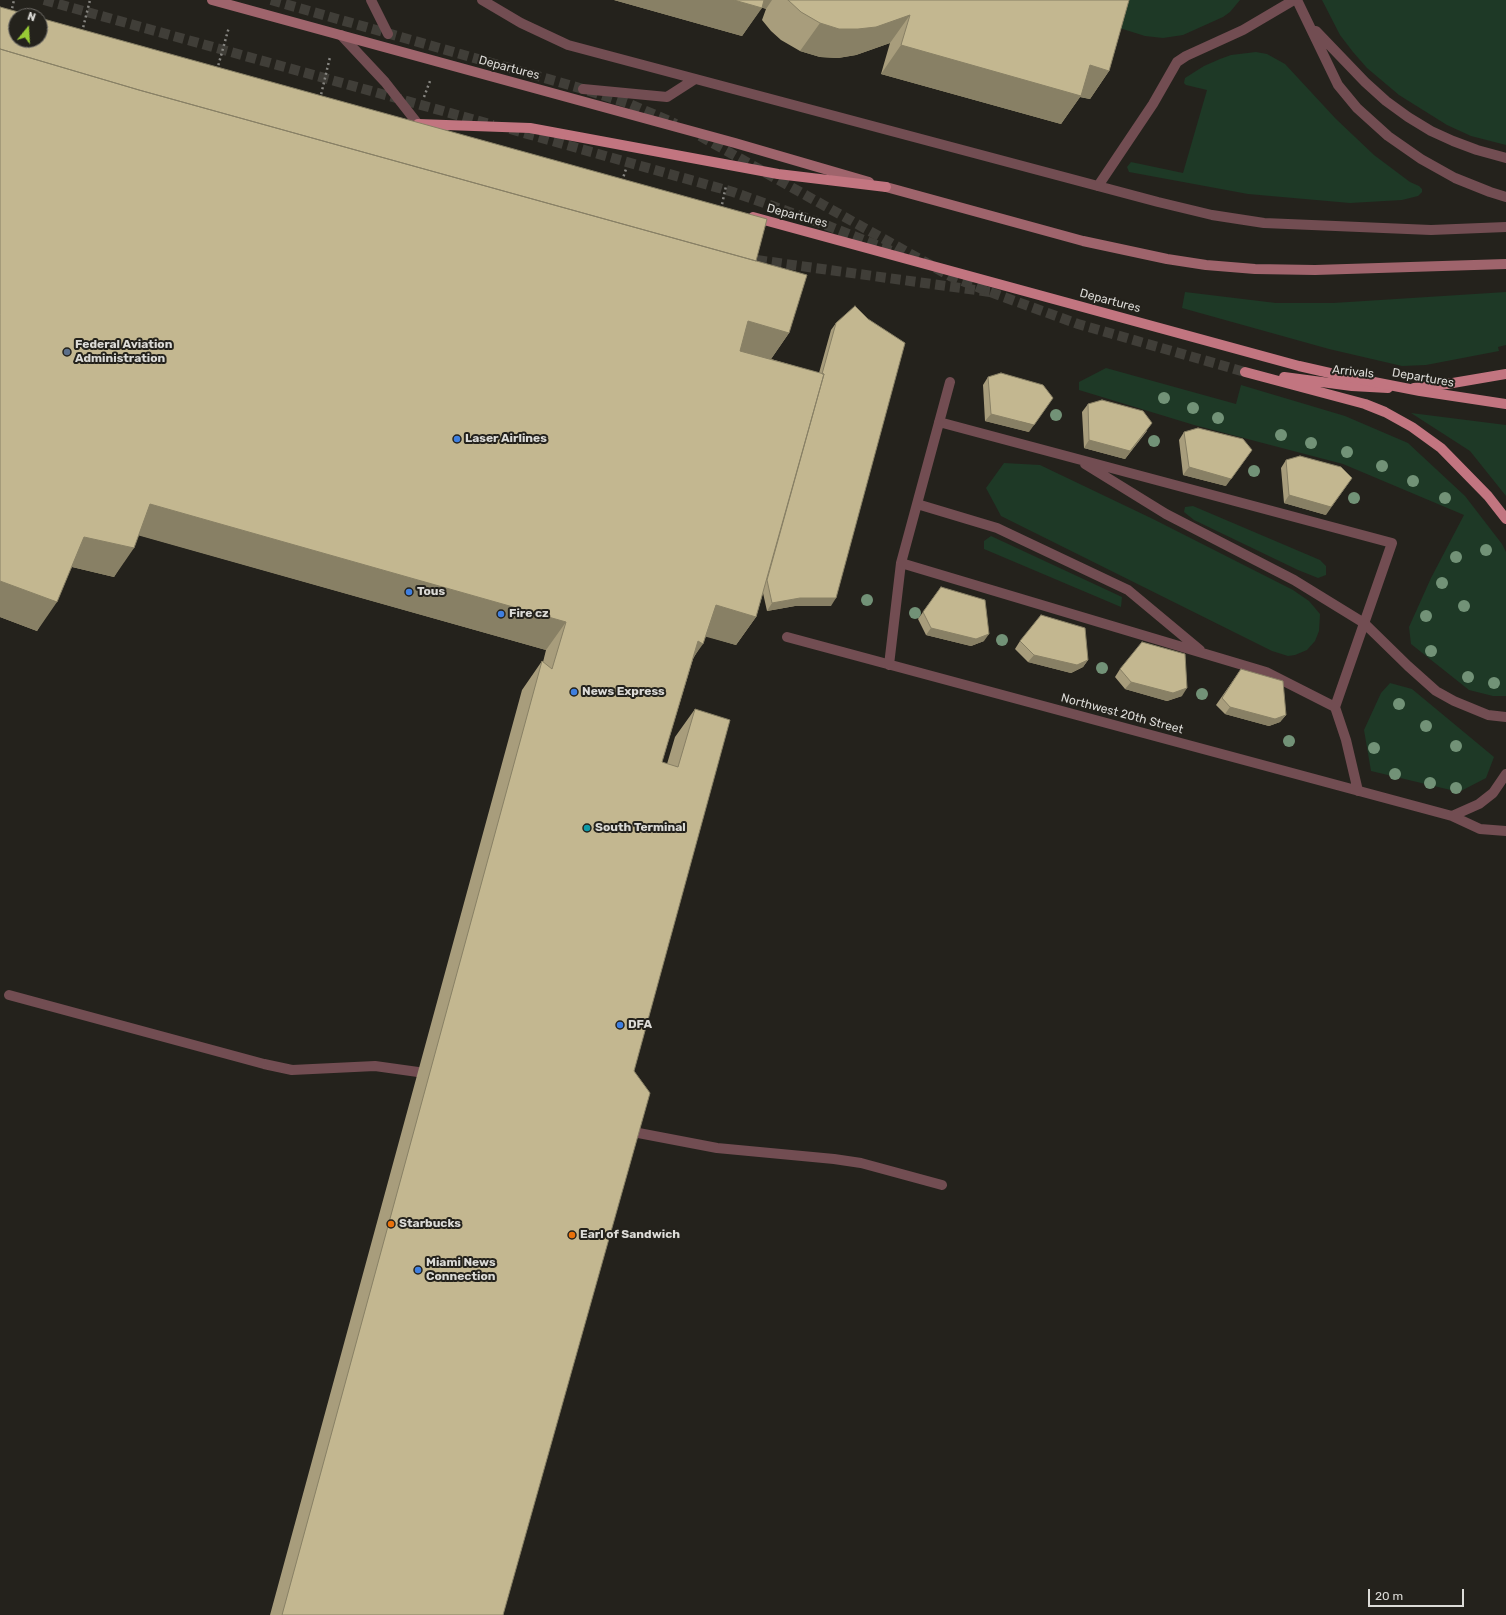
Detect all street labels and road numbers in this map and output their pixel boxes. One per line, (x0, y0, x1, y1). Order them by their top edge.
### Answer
street label: Departures (477, 53, 541, 83)
street label: Departures (765, 201, 829, 231)
street label: Departures (1078, 286, 1142, 316)
street label: Arrivals (1331, 363, 1375, 381)
street label: Departures (1391, 365, 1455, 391)
street label: Northwest 20th Street (1059, 691, 1185, 737)

